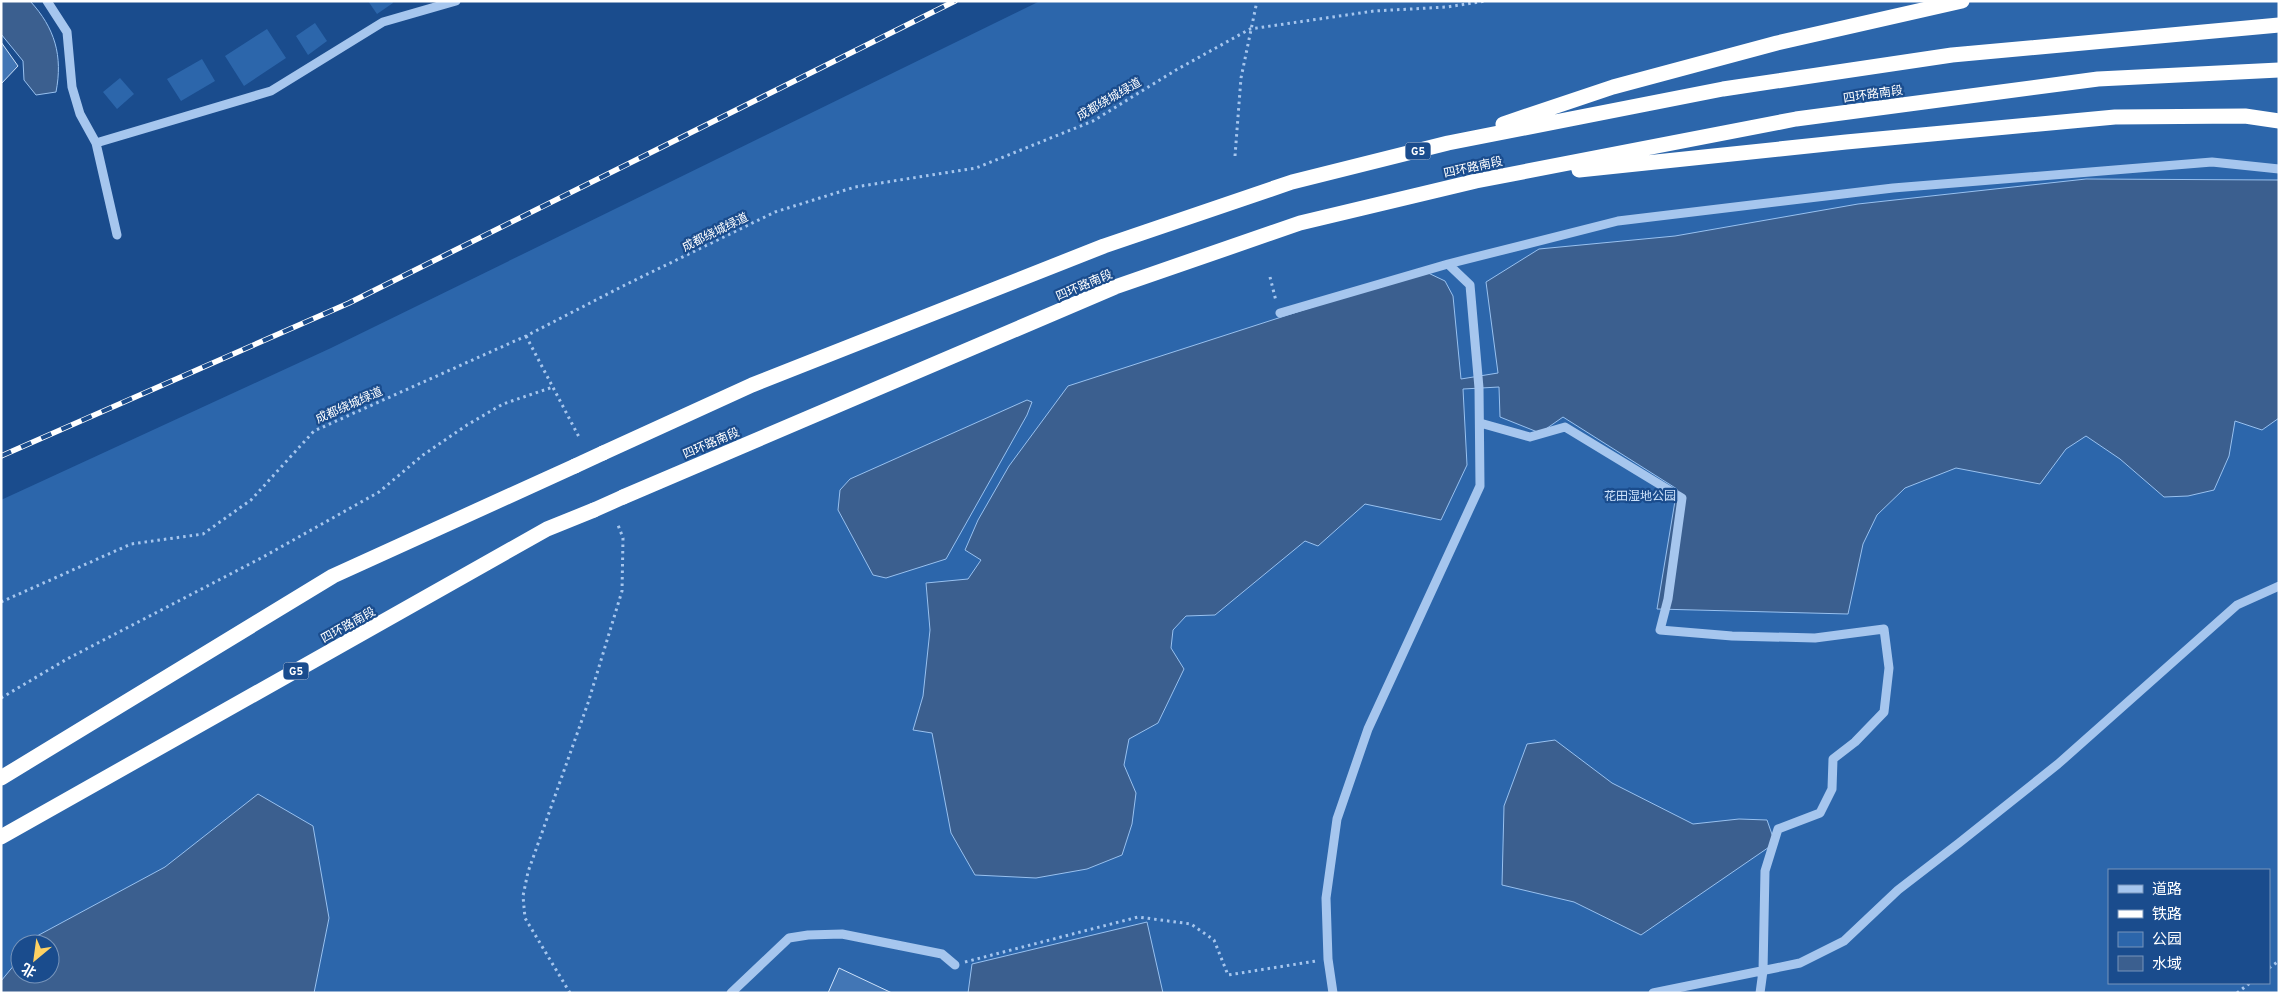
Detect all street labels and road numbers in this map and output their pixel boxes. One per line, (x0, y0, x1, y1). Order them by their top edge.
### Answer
street label: 成都绕城绿道 (1074, 75, 1145, 125)
street label: 四环路南段 (1842, 83, 1904, 107)
road number: G5 (1406, 142, 1430, 160)
street label: 四环路南段 (1442, 154, 1504, 182)
street label: 成都绕城绿道 (680, 210, 751, 256)
street label: 四环路南段 (1054, 267, 1115, 305)
street label: 成都绕城绿道 (313, 384, 386, 428)
street label: 四环路南段 (681, 425, 742, 463)
street label: 四环路南段 (318, 604, 379, 647)
road number: G5 (284, 662, 308, 679)

